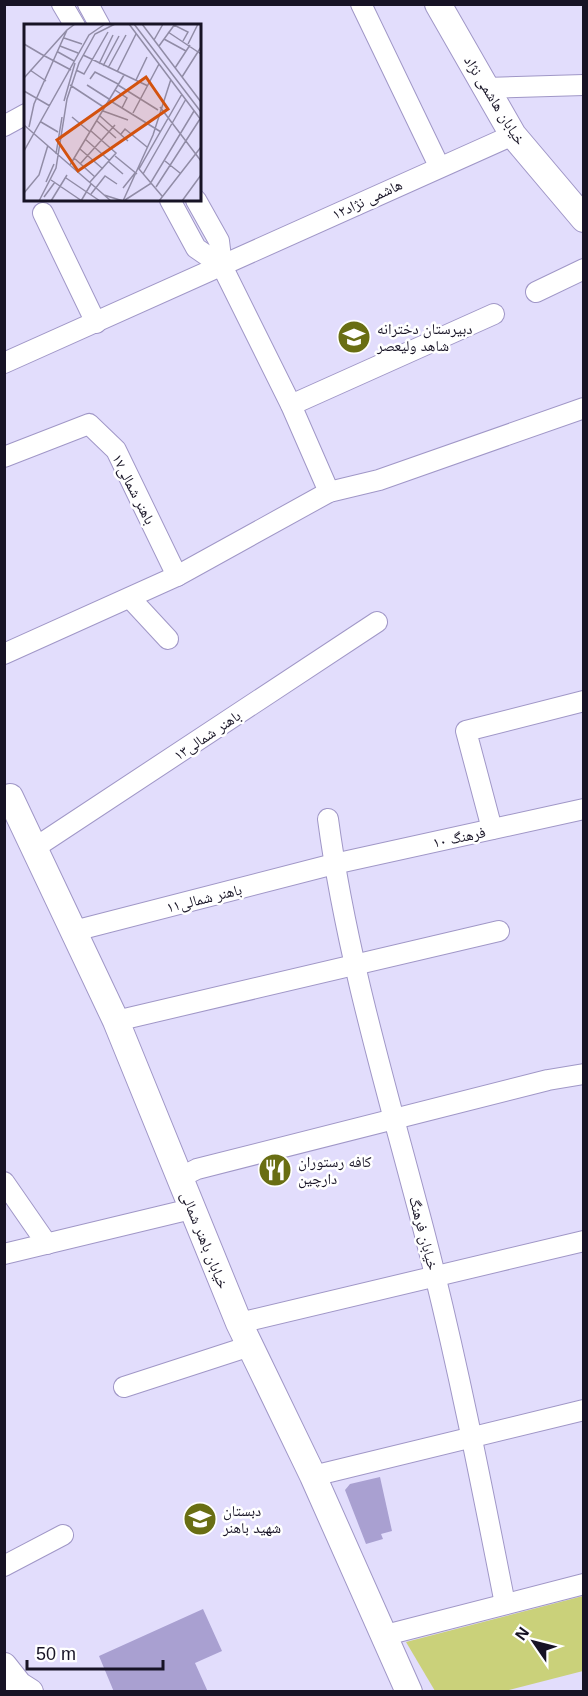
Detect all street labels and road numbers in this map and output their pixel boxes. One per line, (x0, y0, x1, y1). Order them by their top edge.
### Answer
street label: خیابان هاشمی نژاد (459, 52, 529, 149)
street label: هاشمی نژاد۱۲ (329, 175, 406, 224)
street label: باهنر شمالی۱۷ (107, 451, 159, 528)
street label: باهنر شمالی۱۳ (170, 706, 245, 765)
street label: فرهنگ ۱۰ (431, 823, 487, 852)
street label: باهنر شمالی۱۱ (165, 880, 244, 918)
street label: خیابان باهنر شمالی (176, 1189, 232, 1292)
street label: خیابان فرهنگ (404, 1194, 442, 1273)

